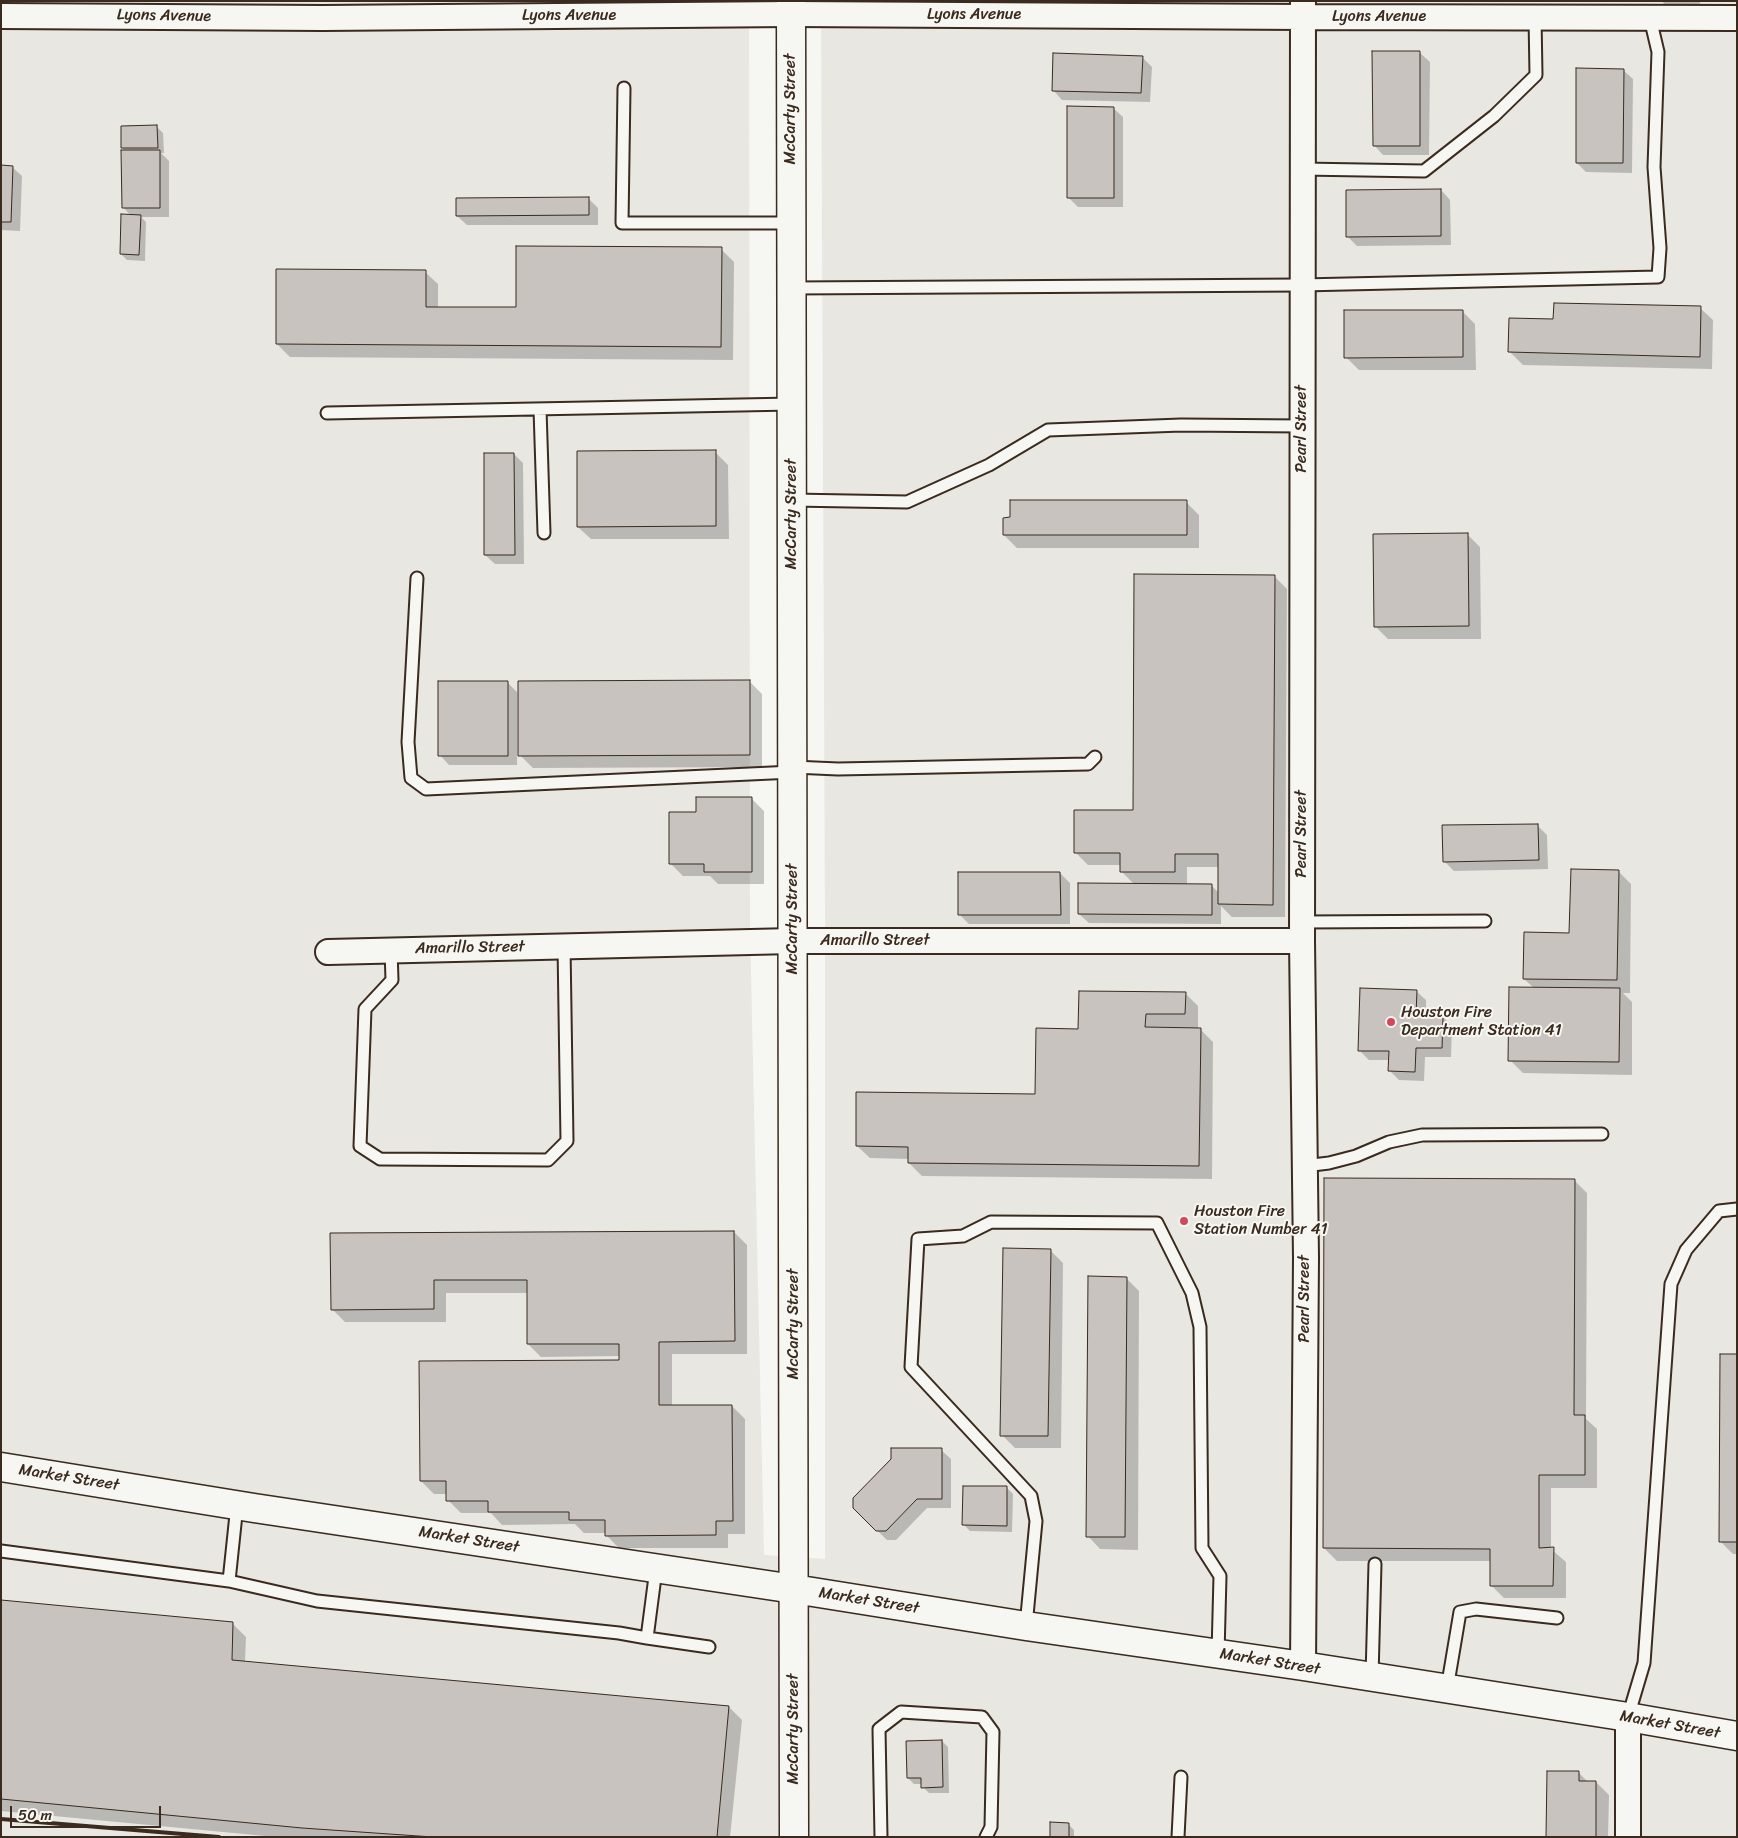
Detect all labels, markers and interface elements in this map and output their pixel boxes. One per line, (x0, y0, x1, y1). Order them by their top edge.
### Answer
street label: Lyons Avenue (927, 5, 1021, 25)
street label: Lyons Avenue (117, 6, 211, 26)
street label: Lyons Avenue (522, 6, 616, 26)
street label: Lyons Avenue (1332, 7, 1426, 27)
street label: McCarty Street (781, 53, 801, 165)
street label: Pearl Street (1292, 385, 1312, 473)
street label: McCarty Street (782, 458, 802, 570)
street label: Pearl Street (1292, 790, 1312, 878)
street label: McCarty Street (783, 863, 803, 975)
street label: Amarillo Street (820, 931, 930, 951)
street label: Amarillo Street (415, 937, 525, 959)
place label: Houston Fire Department Station 41 (1401, 1003, 1562, 1041)
marker: Houston Fire Department Station 41 (1385, 1016, 1397, 1028)
place label: Houston Fire Station Number 41 (1194, 1202, 1328, 1240)
marker: Houston Fire Station Number 41 (1178, 1215, 1190, 1227)
street label: Pearl Street (1295, 1255, 1315, 1343)
street label: McCarty Street (784, 1268, 804, 1380)
street label: Market Street (17, 1461, 121, 1495)
street label: Market Street (417, 1523, 521, 1557)
street label: Market Street (817, 1584, 921, 1618)
street label: Market Street (1218, 1645, 1322, 1679)
street label: McCarty Street (784, 1673, 804, 1785)
street label: Market Street (1618, 1707, 1722, 1743)
scale bar (12, 1796, 164, 1828)
text: 50 m (18, 1802, 52, 1828)

